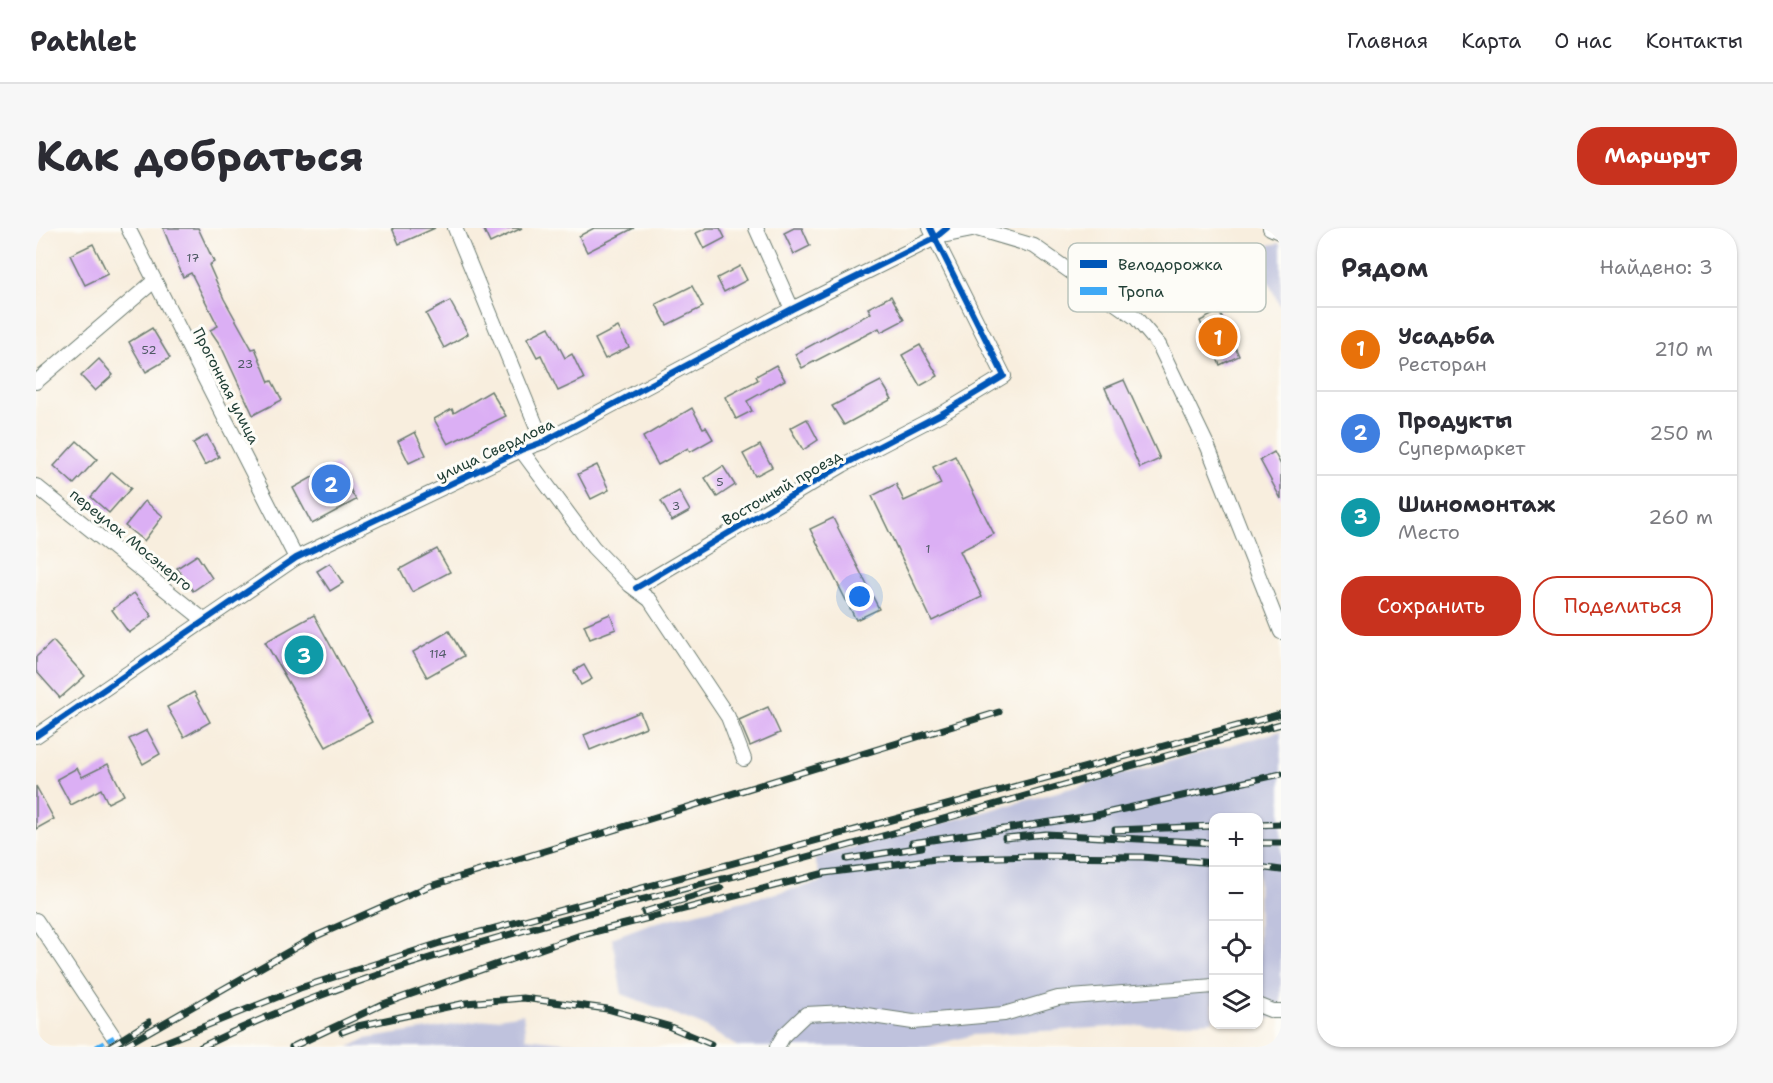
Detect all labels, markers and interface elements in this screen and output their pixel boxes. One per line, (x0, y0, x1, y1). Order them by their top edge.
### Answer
text: Pathlet (30, 22, 137, 60)
text: Главная (1347, 27, 1428, 55)
text: Карта (1461, 27, 1521, 55)
text: О нас (1554, 27, 1612, 55)
text: Контакты (1645, 27, 1743, 55)
button: Маршрут (1577, 127, 1737, 185)
text: Как добраться (36, 128, 364, 184)
legend (1068, 243, 1266, 312)
house number: 17 (187, 250, 199, 266)
text: Рядом (1341, 250, 1428, 285)
text: Велодорожка (1118, 254, 1223, 275)
text: Найдено: 3 (1600, 254, 1713, 280)
text: Тропа (1118, 281, 1164, 302)
pin: 1 (1198, 314, 1238, 360)
text: Усадьба (1398, 322, 1495, 351)
street label: Прогонная улица (188, 324, 264, 448)
text: 1 (1356, 336, 1365, 362)
text: 210 m (1654, 336, 1713, 362)
house number: 52 (141, 342, 157, 358)
text: Ресторан (1398, 351, 1487, 377)
house number: 23 (237, 356, 253, 372)
text: Продукты (1398, 406, 1512, 435)
street label: улица Свердлова (433, 414, 558, 486)
text: 2 (1354, 420, 1368, 446)
text: 250 m (1649, 420, 1713, 446)
text: Супермаркет (1398, 435, 1525, 461)
street label: Восточный проезд (718, 445, 846, 530)
pin: 2 (312, 462, 350, 506)
house number: 5 (716, 474, 724, 490)
street label: переулок Мосэнерго (65, 484, 197, 596)
text: Шиномонтаж (1398, 490, 1555, 519)
house number: 3 (672, 498, 680, 514)
text: 3 (1354, 504, 1368, 530)
text: 260 m (1648, 504, 1713, 530)
text: Место (1398, 519, 1460, 545)
house number: 1 (925, 541, 931, 557)
button: Сохранить (1341, 576, 1521, 636)
button: Поделиться (1533, 576, 1713, 636)
your location (845, 582, 874, 611)
pin: 3 (284, 632, 324, 678)
house number: 114 (429, 646, 447, 662)
map controls (1209, 813, 1263, 1029)
button: + (1209, 813, 1263, 867)
button: − (1209, 867, 1263, 921)
button: locate (1209, 921, 1263, 975)
button: layers (1209, 975, 1263, 1029)

